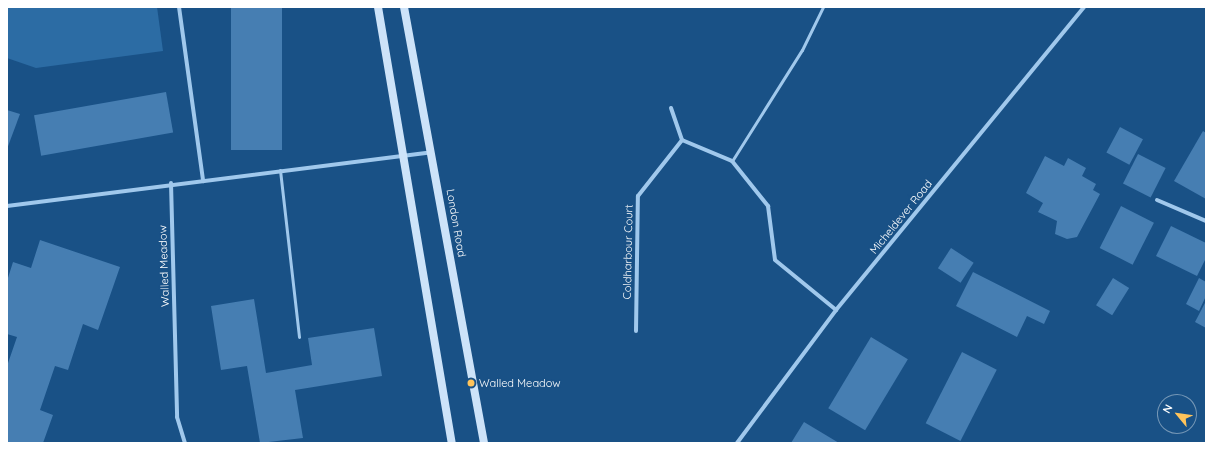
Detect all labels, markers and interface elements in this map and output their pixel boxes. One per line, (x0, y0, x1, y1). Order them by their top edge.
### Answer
street label: Micheldever Road (867, 177, 935, 257)
street label: London Road (444, 188, 468, 258)
street label: Coldharbour Court (621, 204, 635, 300)
street label: Walled Meadow (156, 225, 172, 307)
place label: Walled Meadow (479, 376, 561, 390)
marker: Walled Meadow (466, 378, 476, 388)
north arrow (1157, 394, 1197, 434)
text: N (1159, 402, 1175, 416)

